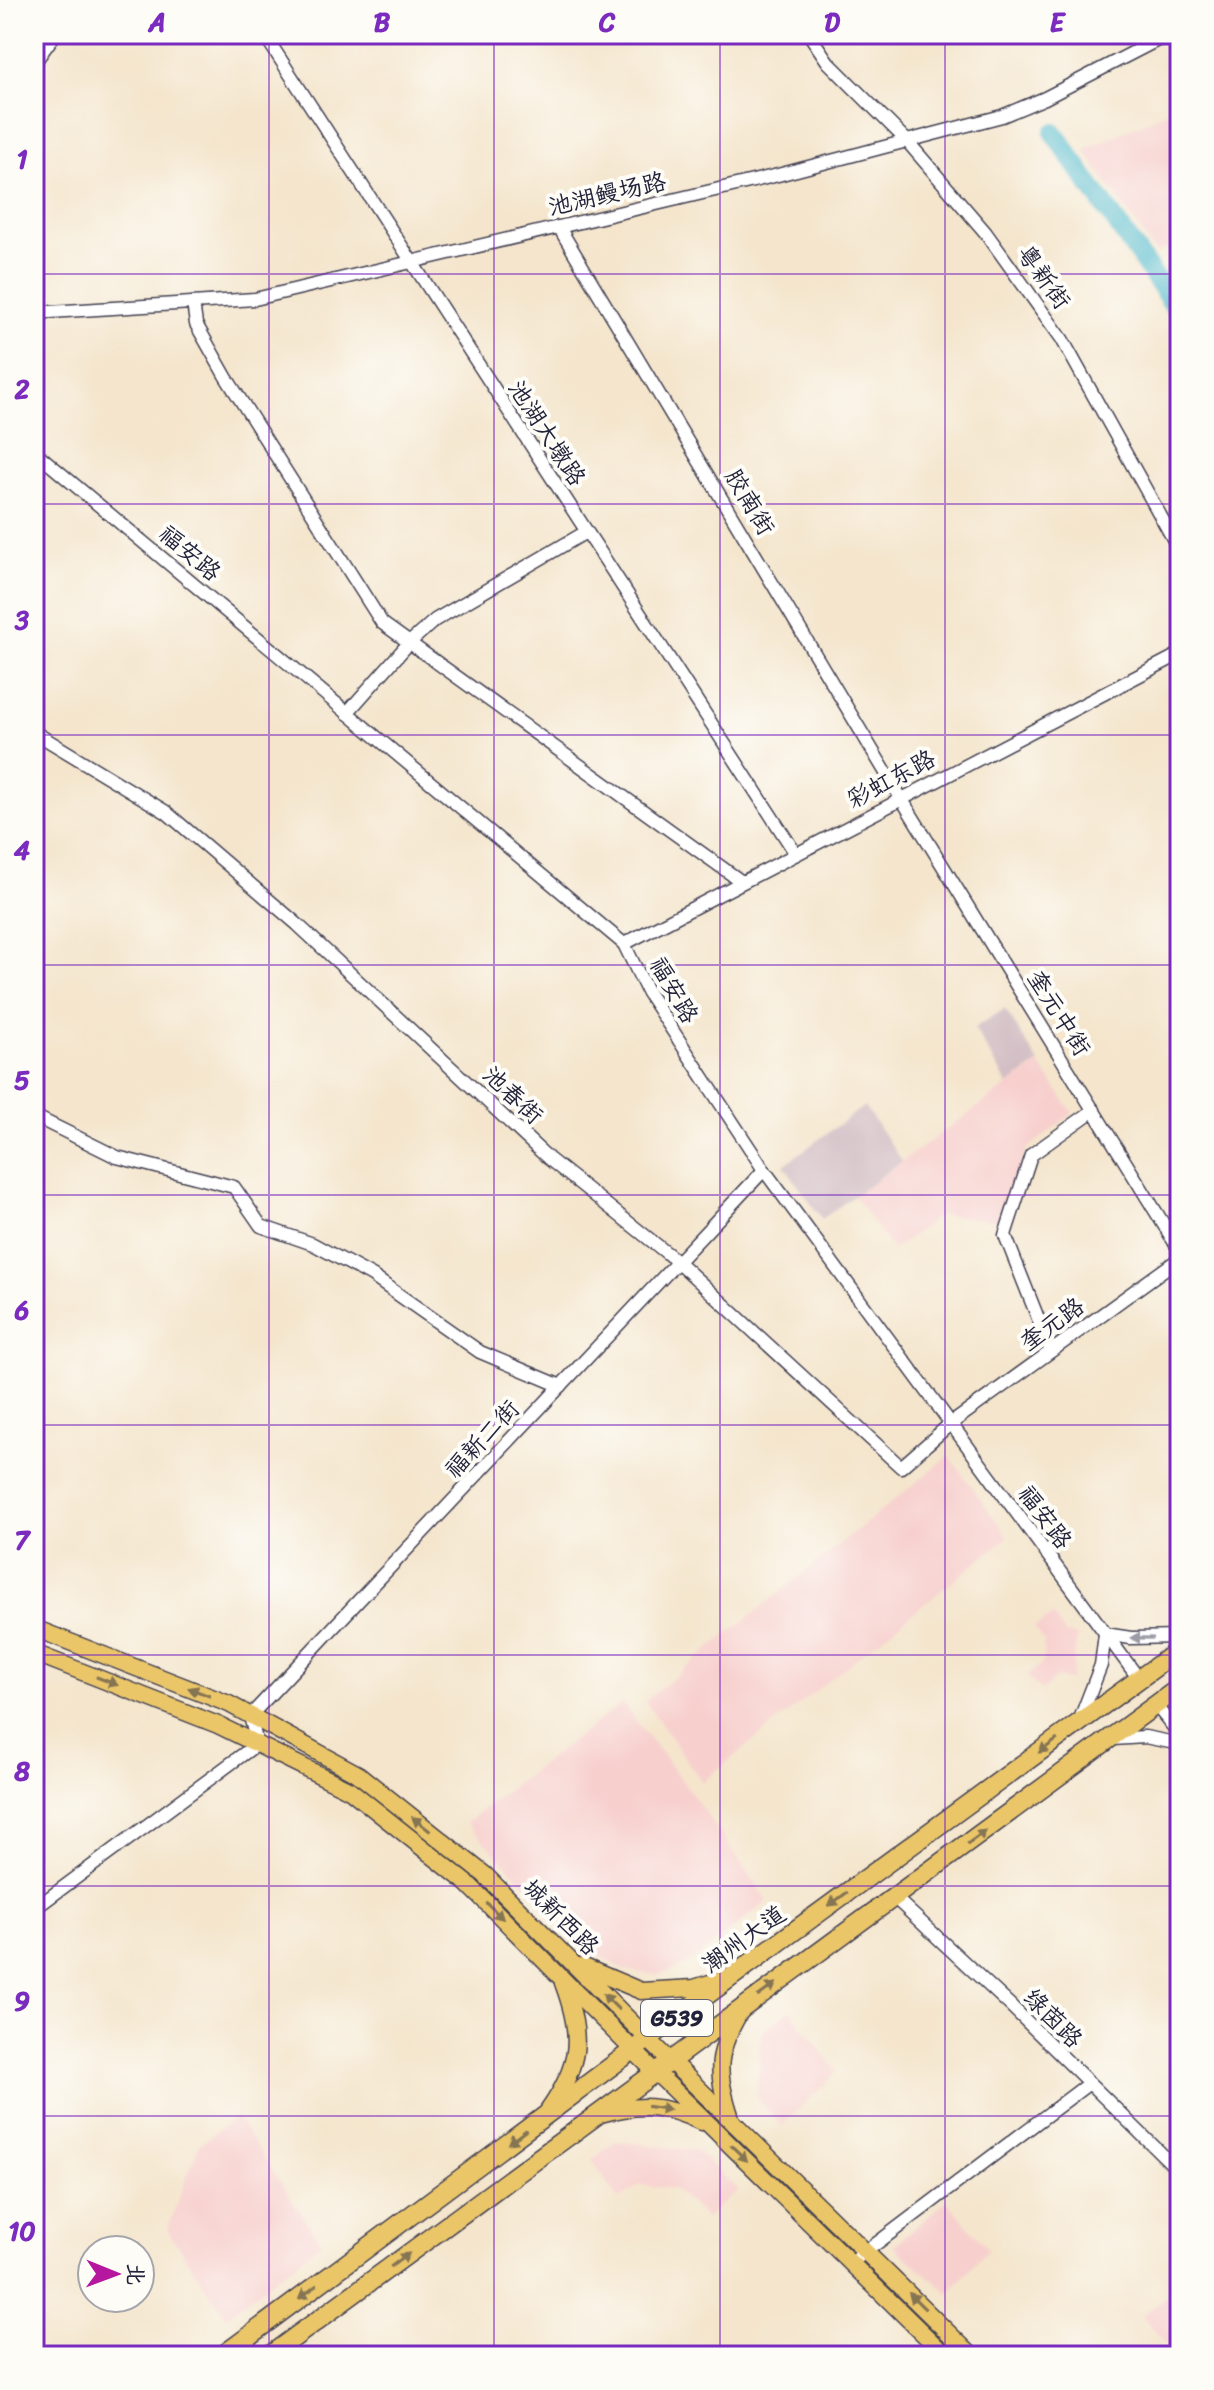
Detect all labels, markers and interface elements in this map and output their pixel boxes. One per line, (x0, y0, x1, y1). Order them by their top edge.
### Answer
text: A (147, 0, 166, 45)
text: B (374, 0, 391, 45)
text: C (598, 0, 616, 45)
text: D (824, 0, 840, 45)
text: E (1050, 0, 1067, 45)
text: 1 (16, 136, 28, 182)
street label: 池湖鳗场路 (544, 160, 670, 228)
street label: 粤新街 (1006, 236, 1082, 318)
text: 2 (13, 366, 30, 412)
street label: 池湖大墩路 (497, 371, 597, 495)
street label: 胶南街 (713, 460, 787, 544)
street label: 福安路 (149, 514, 231, 592)
text: 3 (14, 597, 30, 643)
street label: 彩虹东路 (839, 738, 943, 820)
text: 4 (14, 827, 30, 873)
street label: 福安路 (638, 948, 710, 1032)
street label: 奎元中街 (1016, 961, 1102, 1065)
street label: 池春街 (472, 1055, 554, 1135)
text: 5 (14, 1057, 30, 1103)
street label: 奎元路 (1011, 1286, 1093, 1362)
text: 6 (14, 1287, 30, 1333)
street label: 福新二街 (434, 1390, 530, 1488)
street label: 福安路 (1007, 1476, 1083, 1558)
text: 7 (15, 1517, 32, 1563)
one-way arrow (1129, 1632, 1154, 1644)
one-way arrow (95, 1675, 119, 1688)
one-way arrow (187, 1686, 211, 1699)
one-way arrow (1038, 1737, 1058, 1753)
text: 8 (13, 1748, 30, 1794)
one-way arrow (411, 1817, 431, 1833)
one-way arrow (967, 1829, 987, 1845)
street label: 城新西路 (512, 1868, 610, 1966)
one-way arrow (827, 1891, 849, 1907)
street label: 潮州大道 (693, 1894, 795, 1984)
one-way arrow (485, 1901, 504, 1920)
text: 9 (14, 1978, 30, 2024)
street label: 绿茵路 (1013, 1978, 1093, 2058)
one-way arrow (757, 1983, 777, 1999)
one-way arrow (602, 1993, 621, 2012)
road number: G539 (641, 2000, 713, 2036)
one-way arrow (646, 2102, 671, 2115)
one-way arrow (507, 2129, 527, 2145)
one-way arrow (730, 2144, 749, 2162)
text: 10 (8, 2208, 36, 2254)
north arrow (76, 2234, 156, 2314)
one-way arrow (389, 2253, 410, 2269)
text: 北 (116, 2263, 155, 2286)
one-way arrow (298, 2284, 318, 2300)
one-way arrow (908, 2292, 927, 2311)

